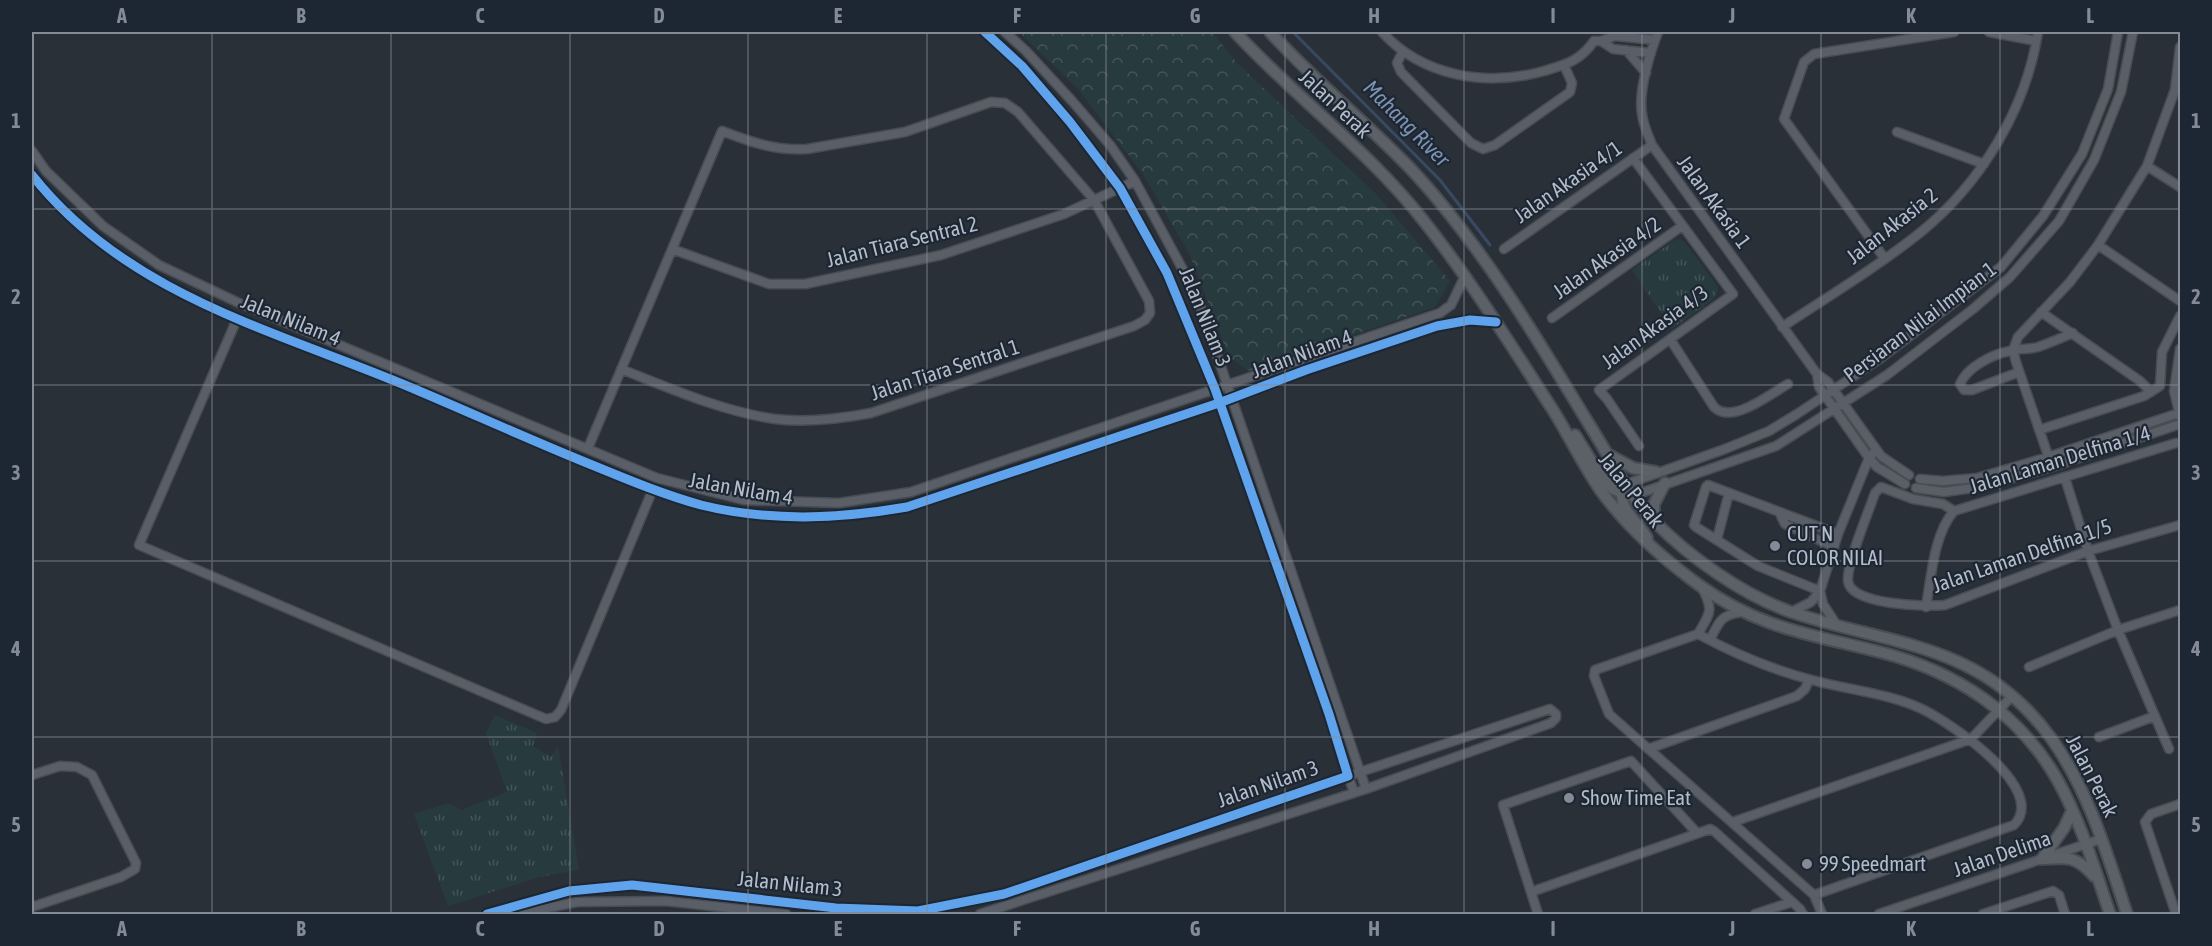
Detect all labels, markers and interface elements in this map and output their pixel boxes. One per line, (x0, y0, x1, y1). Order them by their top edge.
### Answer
text: A (116, 4, 127, 27)
text: B (296, 4, 306, 27)
text: C (476, 4, 485, 27)
text: D (653, 4, 665, 27)
text: E (834, 4, 843, 27)
text: F (1013, 4, 1021, 27)
text: G (1190, 4, 1201, 27)
text: H (1368, 4, 1380, 27)
text: I (1550, 4, 1556, 27)
text: J (1728, 4, 1735, 27)
text: K (1906, 4, 1916, 27)
text: L (2086, 4, 2094, 27)
street label: Jalan Perak (1295, 64, 1377, 142)
water label: Mahang River (1358, 74, 1457, 173)
text: 1 (11, 109, 21, 132)
text: 1 (2191, 109, 2201, 132)
street label: Jalan Akasia 4/1 (1509, 135, 1626, 227)
street label: Jalan Akasia 1 (1673, 150, 1757, 253)
street label: Jalan Akasia 2 (1841, 182, 1942, 268)
street label: Jalan Tiara Sentral 2 (824, 211, 980, 271)
street label: Jalan Akasia 4/2 (1548, 211, 1665, 303)
street label: Persiaran Nilai Impian 1 (1838, 256, 2000, 386)
street label: Jalan Nilam 3 (1175, 263, 1237, 370)
street label: Jalan Akasia 4/3 (1596, 279, 1712, 373)
text: 2 (11, 285, 21, 308)
text: 2 (2191, 285, 2201, 308)
street label: Jalan Nilam 4 (238, 288, 345, 350)
street label: Jalan Nilam 4 (1248, 324, 1355, 382)
street label: Jalan Tiara Sentral 1 (867, 334, 1022, 404)
street label: Jalan Laman Delfina 1/4 (1966, 420, 2153, 498)
street label: Jalan Perak (1594, 447, 1669, 532)
text: 3 (11, 461, 21, 484)
text: 3 (2191, 461, 2201, 484)
street label: Jalan Nilam 4 (687, 467, 795, 509)
street label: Jalan Laman Delfina 1/5 (1929, 513, 2114, 597)
place label: CUT N COLOR NILAI (1787, 521, 1883, 569)
marker: CUT N COLOR NILAI (1768, 539, 1782, 553)
text: 4 (10, 637, 21, 660)
text: 4 (2190, 637, 2201, 660)
street label: Jalan Perak (2062, 730, 2124, 821)
street label: Jalan Nilam 3 (1214, 755, 1321, 812)
place label: Show Time Eat (1581, 785, 1691, 809)
marker: Show Time Eat (1562, 791, 1576, 805)
text: 5 (11, 813, 21, 836)
text: 5 (2191, 813, 2201, 836)
street label: Jalan Delima (1950, 825, 2054, 881)
place label: 99 Speedmart (1819, 851, 1926, 875)
marker: 99 Speedmart (1800, 857, 1814, 871)
street label: Jalan Nilam 3 (736, 866, 844, 900)
text: A (116, 917, 127, 940)
text: B (296, 917, 306, 940)
text: C (476, 917, 485, 940)
text: D (653, 917, 665, 940)
text: E (834, 917, 843, 940)
text: F (1013, 917, 1021, 940)
text: G (1190, 917, 1201, 940)
text: H (1368, 917, 1380, 940)
text: I (1550, 917, 1556, 940)
text: J (1728, 917, 1735, 940)
text: K (1906, 917, 1916, 940)
text: L (2086, 917, 2094, 940)

